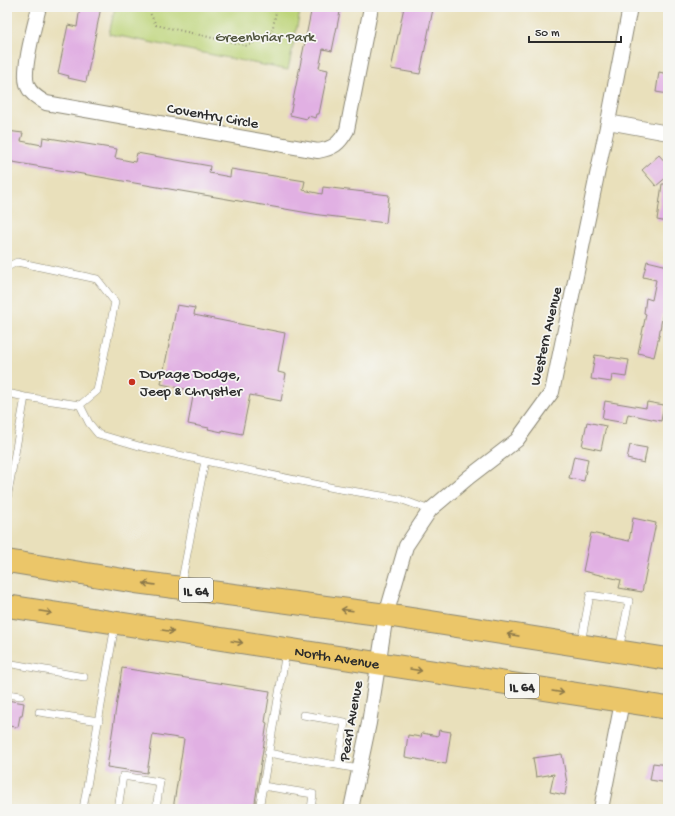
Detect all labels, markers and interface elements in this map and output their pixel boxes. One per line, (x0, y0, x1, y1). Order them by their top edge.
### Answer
scale bar (529, 18, 621, 44)
text: 50 m (535, 27, 560, 41)
park label: Greenbriar Park (215, 29, 316, 47)
street label: Coventry Circle (165, 100, 260, 134)
street label: Western Avenue (527, 285, 567, 388)
place label: DuPage Dodge, Jeep & Chrystler (139, 366, 243, 401)
marker: DuPage Dodge, Jeep & Chrystler (127, 377, 137, 387)
road number: IL 64 (179, 578, 213, 602)
one-way arrow (143, 580, 156, 588)
one-way arrow (341, 606, 354, 614)
one-way arrow (39, 608, 52, 616)
one-way arrow (161, 627, 174, 635)
one-way arrow (507, 631, 520, 639)
one-way arrow (230, 638, 243, 646)
street label: North Avenue (293, 643, 381, 674)
one-way arrow (409, 666, 422, 674)
road number: IL 64 (505, 674, 539, 698)
street label: Pearl Avenue (336, 679, 368, 764)
one-way arrow (551, 688, 564, 696)

